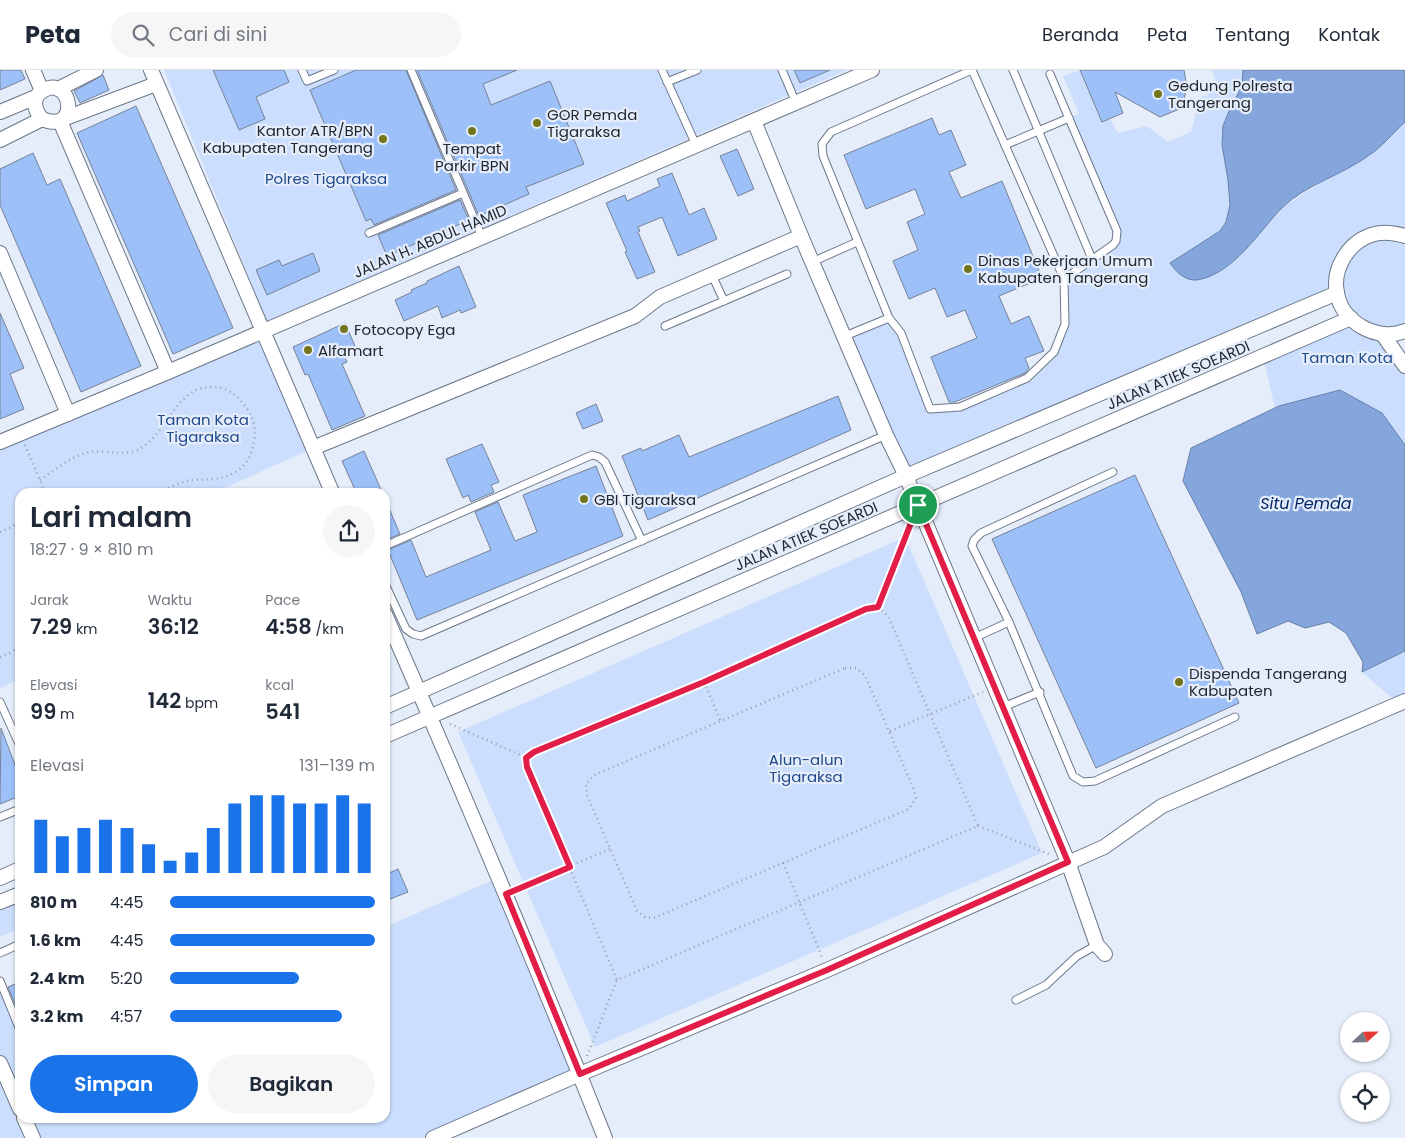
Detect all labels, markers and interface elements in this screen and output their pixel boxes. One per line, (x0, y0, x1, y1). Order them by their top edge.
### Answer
search box (111, 12, 461, 57)
text: Peta (25, 18, 81, 51)
icon: search (129, 21, 157, 49)
text: Cari di sini (169, 21, 267, 48)
text: Beranda (1042, 22, 1119, 47)
text: Peta (1147, 22, 1187, 47)
text: Tentang (1215, 22, 1290, 47)
text: Kontak (1318, 22, 1380, 47)
place label: Gedung Polresta Tangerang (1168, 75, 1293, 113)
marker: Gedung Polresta Tangerang (1152, 88, 1164, 100)
place label: GOR Pemda Tigaraksa (547, 104, 637, 142)
marker: GOR Pemda Tigaraksa (531, 117, 543, 129)
place label: Kantor ATR/BPN Kabupaten Tangerang (203, 120, 373, 158)
marker: Tempat Parkir BPN (466, 125, 478, 137)
marker: Kantor ATR/BPN Kabupaten Tangerang (377, 133, 389, 145)
place label: Tempat Parkir BPN (435, 138, 509, 176)
park label: Polres Tigaraksa (265, 168, 387, 189)
street label: JALAN H. ABDUL HAMID (350, 199, 510, 283)
place label: Dinas Pekerjaan Umum Kabupaten Tangerang (978, 250, 1153, 288)
marker: Dinas Pekerjaan Umum Kabupaten Tangerang (962, 263, 974, 275)
place label: Fotocopy Ega (354, 319, 456, 340)
marker: Fotocopy Ega (338, 323, 350, 335)
street label: JALAN ATIEK SOEARDI (1103, 335, 1253, 415)
place label: Alfamart (318, 340, 384, 361)
marker: Alfamart (302, 344, 314, 356)
park label: Taman Kota (1301, 347, 1393, 368)
park label: Taman Kota Tigaraksa (157, 409, 249, 447)
pin (897, 484, 939, 526)
place label: GBI Tigaraksa (594, 489, 696, 510)
icon: arrive (904, 491, 932, 519)
water label: Situ Pemda (1260, 492, 1352, 515)
marker: GBI Tigaraksa (578, 493, 590, 505)
street label: JALAN ATIEK SOEARDI (731, 496, 881, 576)
text: Lari malam (30, 498, 192, 537)
button: share (323, 505, 375, 557)
text: 18:27 · 9 × 810 m (30, 538, 153, 561)
text: Jarak (30, 590, 69, 610)
text: Waktu (148, 590, 192, 610)
text: Pace (265, 590, 300, 610)
text: 7.29 (30, 612, 72, 641)
text: 36:12 (148, 612, 199, 641)
text: 4:58 (265, 612, 312, 641)
text: km (72, 619, 98, 639)
text: /km (312, 619, 344, 639)
place label: Dispenda Tangerang Kabupaten (1189, 663, 1347, 701)
text: Elevasi (30, 675, 77, 695)
text: kcal (265, 675, 294, 695)
marker: Dispenda Tangerang Kabupaten (1173, 676, 1185, 688)
text: 142 (148, 686, 181, 715)
text: bpm (181, 693, 218, 713)
text: 99 (30, 697, 56, 726)
text: 541 (265, 697, 300, 726)
text: m (56, 704, 74, 724)
park label: Alun-alun Tigaraksa (769, 749, 843, 787)
text: Elevasi (30, 754, 84, 777)
text: 131–139 m (299, 754, 375, 777)
text: 810 m (30, 891, 77, 914)
text: 4:45 (110, 891, 144, 914)
text: 1.6 km (30, 929, 81, 952)
text: 4:45 (110, 929, 144, 952)
text: 2.4 km (30, 967, 85, 990)
text: 5:20 (110, 967, 143, 990)
text: 3.2 km (30, 1005, 84, 1028)
text: 4:57 (110, 1005, 142, 1028)
north arrow (1340, 1012, 1390, 1062)
map controls (1340, 1012, 1390, 1122)
button: Simpan (30, 1055, 198, 1113)
button: Bagikan (208, 1055, 375, 1113)
button: locate (1340, 1072, 1390, 1122)

